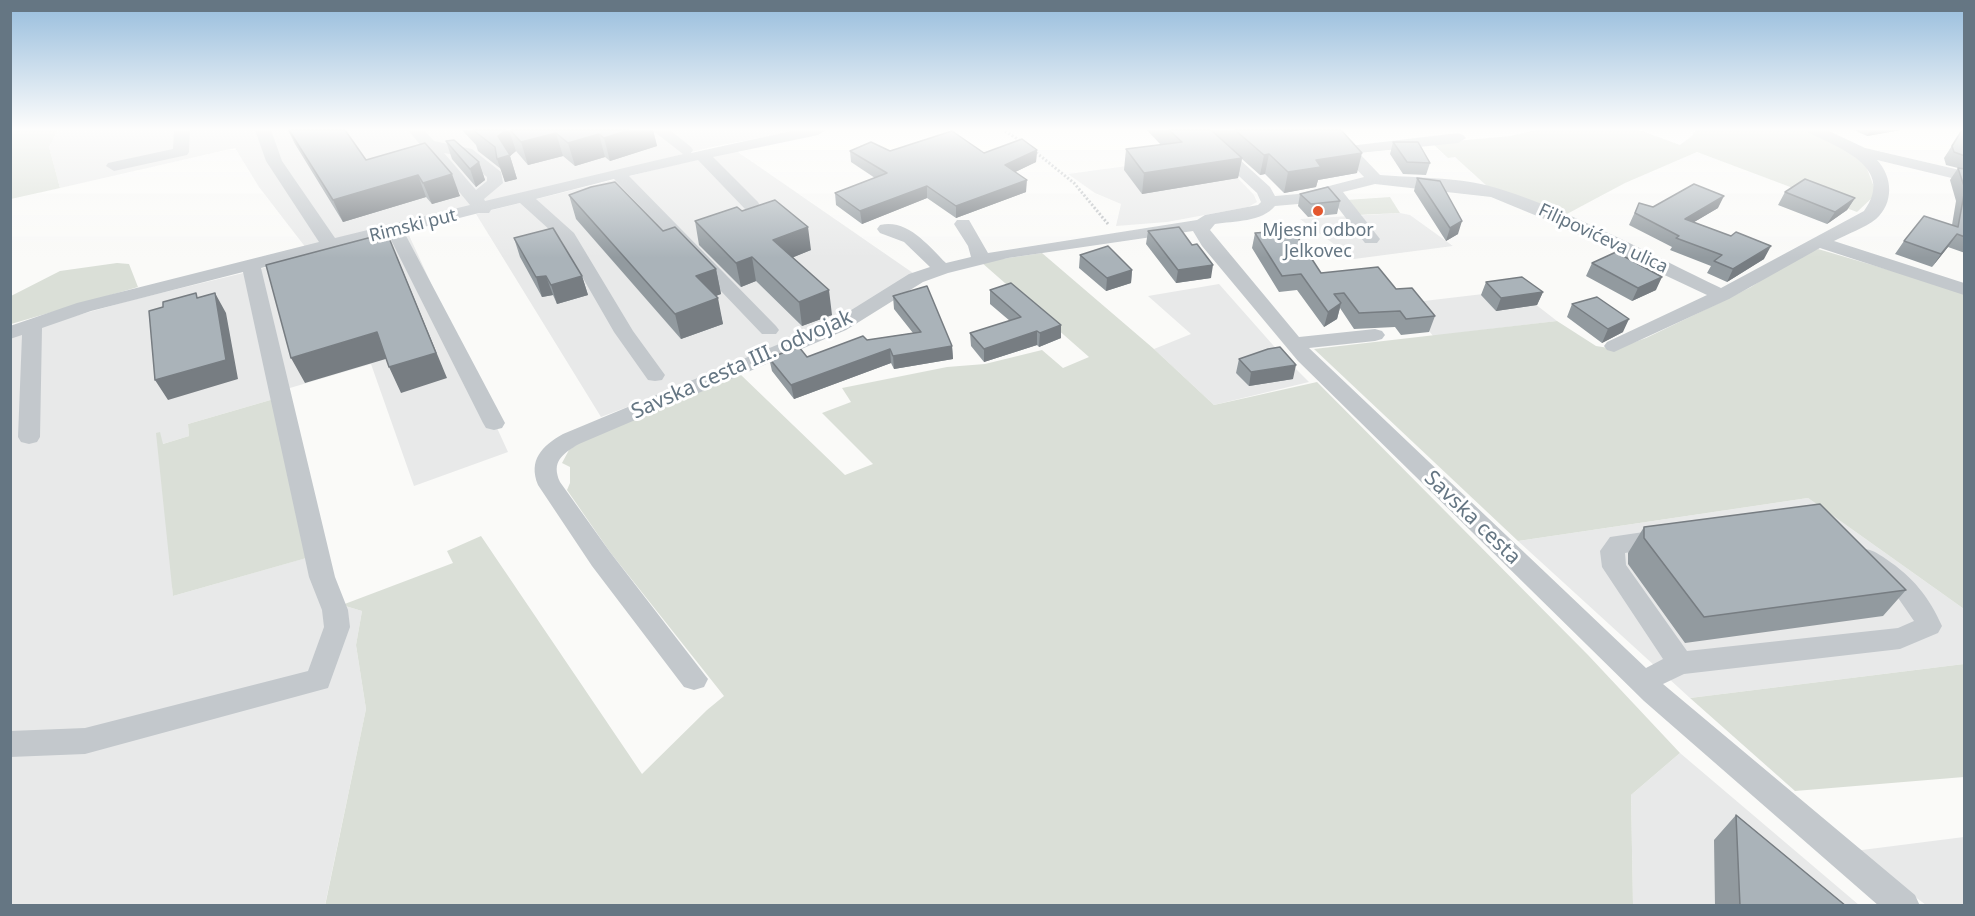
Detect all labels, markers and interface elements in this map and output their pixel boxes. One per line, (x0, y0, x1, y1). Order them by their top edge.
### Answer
street label: Filipovićeva ulica (1535, 200, 1671, 278)
marker: Mjesni odbor Jelkovec (1311, 204, 1325, 218)
street label: Rimski put (367, 205, 459, 247)
place label: Mjesni odbor Jelkovec (1262, 220, 1374, 262)
street label: Savska cesta III. odvojak (628, 305, 856, 425)
street label: Savska cesta (1419, 466, 1525, 570)

